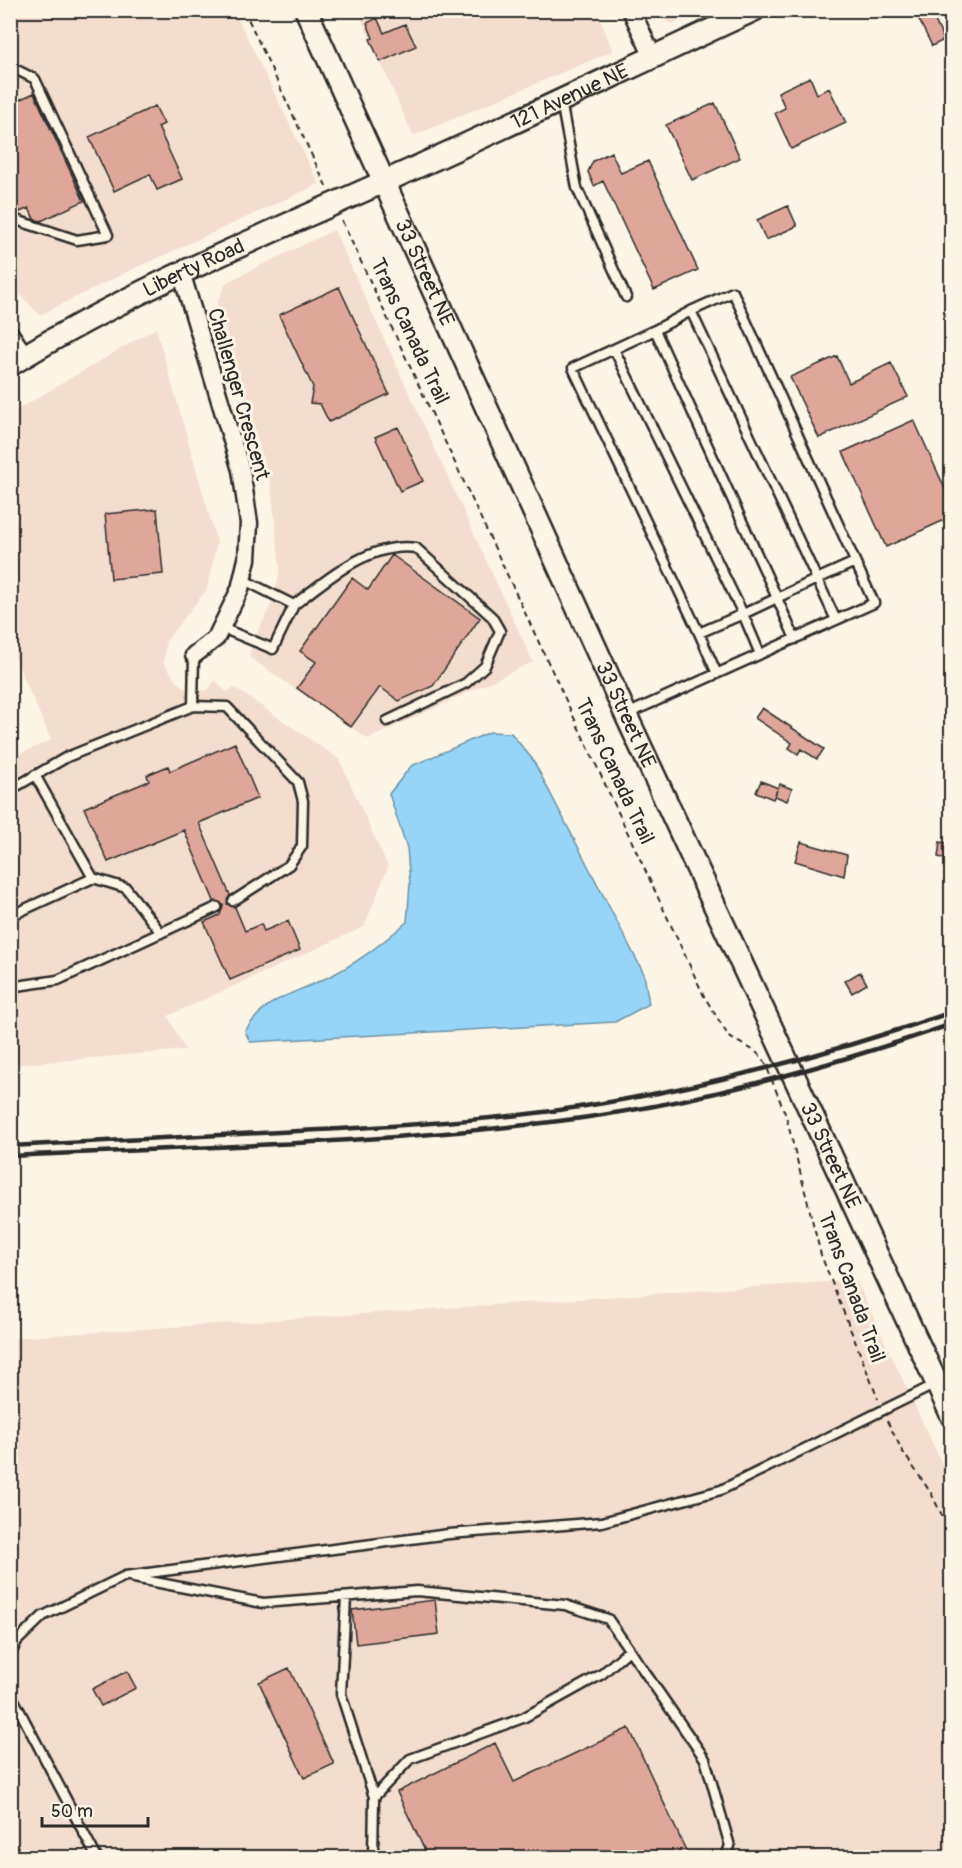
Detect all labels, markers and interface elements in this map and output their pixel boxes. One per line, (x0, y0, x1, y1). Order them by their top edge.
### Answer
street label: 121 Avenue NE (506, 58, 633, 136)
street label: 33 Street NE (389, 215, 461, 330)
street label: Liberty Road (138, 232, 249, 304)
street label: Trans Canada Trail (364, 254, 455, 409)
street label: Challenger Crescent (201, 305, 276, 484)
street label: 33 Street NE (589, 657, 662, 773)
street label: Trans Canada Trail (569, 694, 660, 849)
street label: 33 Street NE (794, 1098, 867, 1213)
street label: Trans Canada Trail (812, 1208, 891, 1366)
scale bar (42, 1790, 148, 1828)
text: 50 m (51, 1800, 93, 1823)

